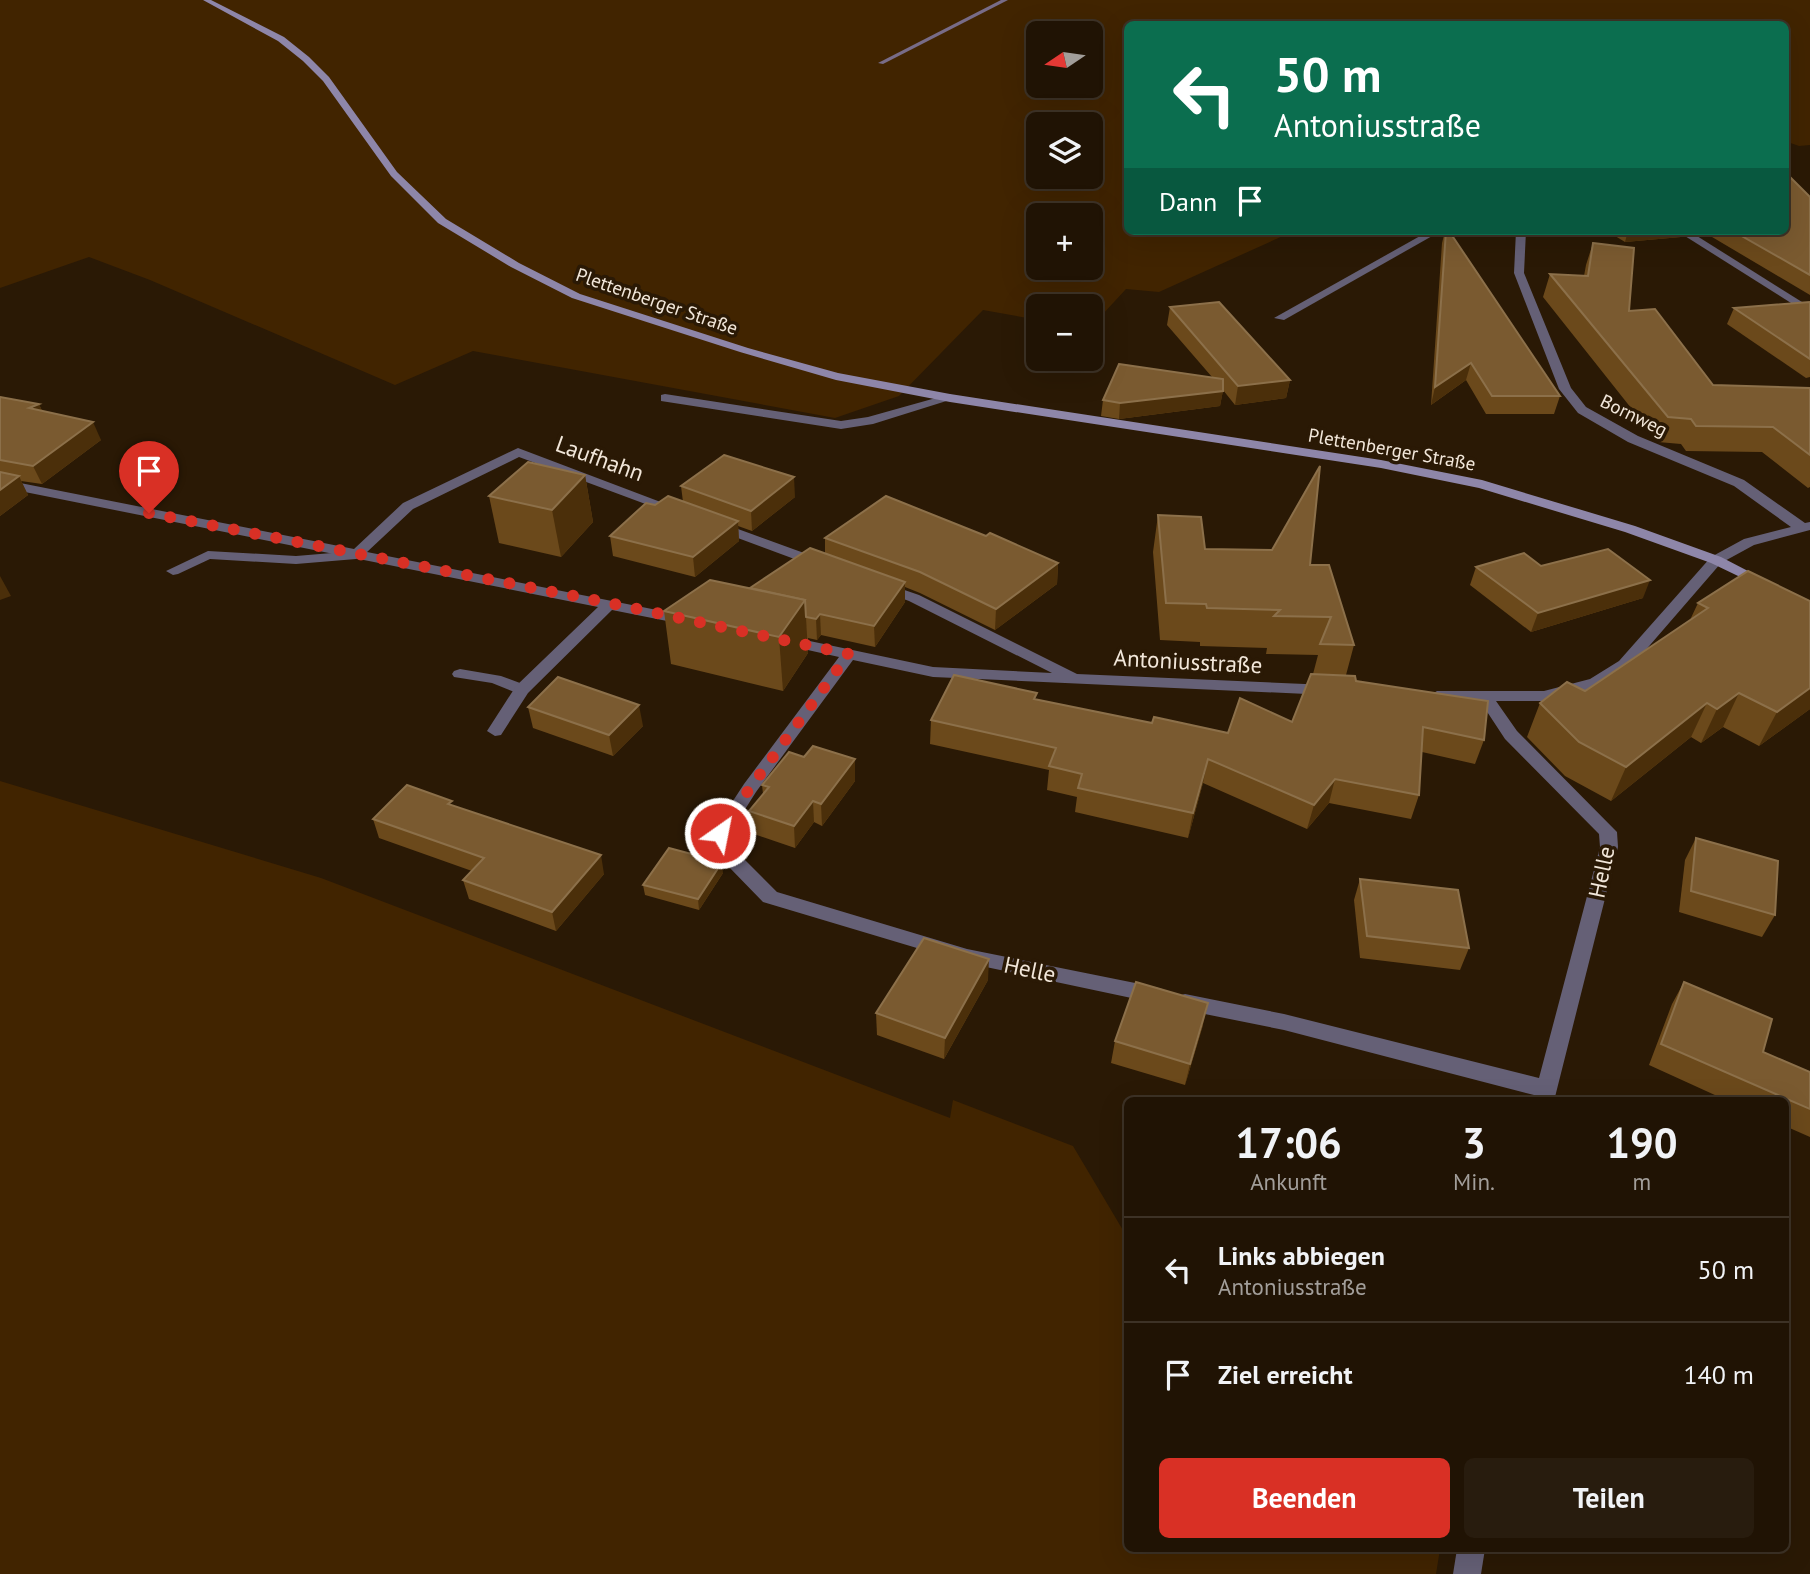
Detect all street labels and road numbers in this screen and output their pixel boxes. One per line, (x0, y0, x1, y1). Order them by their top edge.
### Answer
street label: Plettenberger Straße (573, 262, 741, 340)
street label: Bornweg (1597, 389, 1671, 441)
street label: Plettenberger Straße (1306, 422, 1478, 476)
street label: Laufhahn (552, 429, 648, 487)
street label: Antoniusstraße (1113, 643, 1263, 679)
street label: Helle (1581, 843, 1621, 901)
street label: Helle (1001, 949, 1059, 989)

